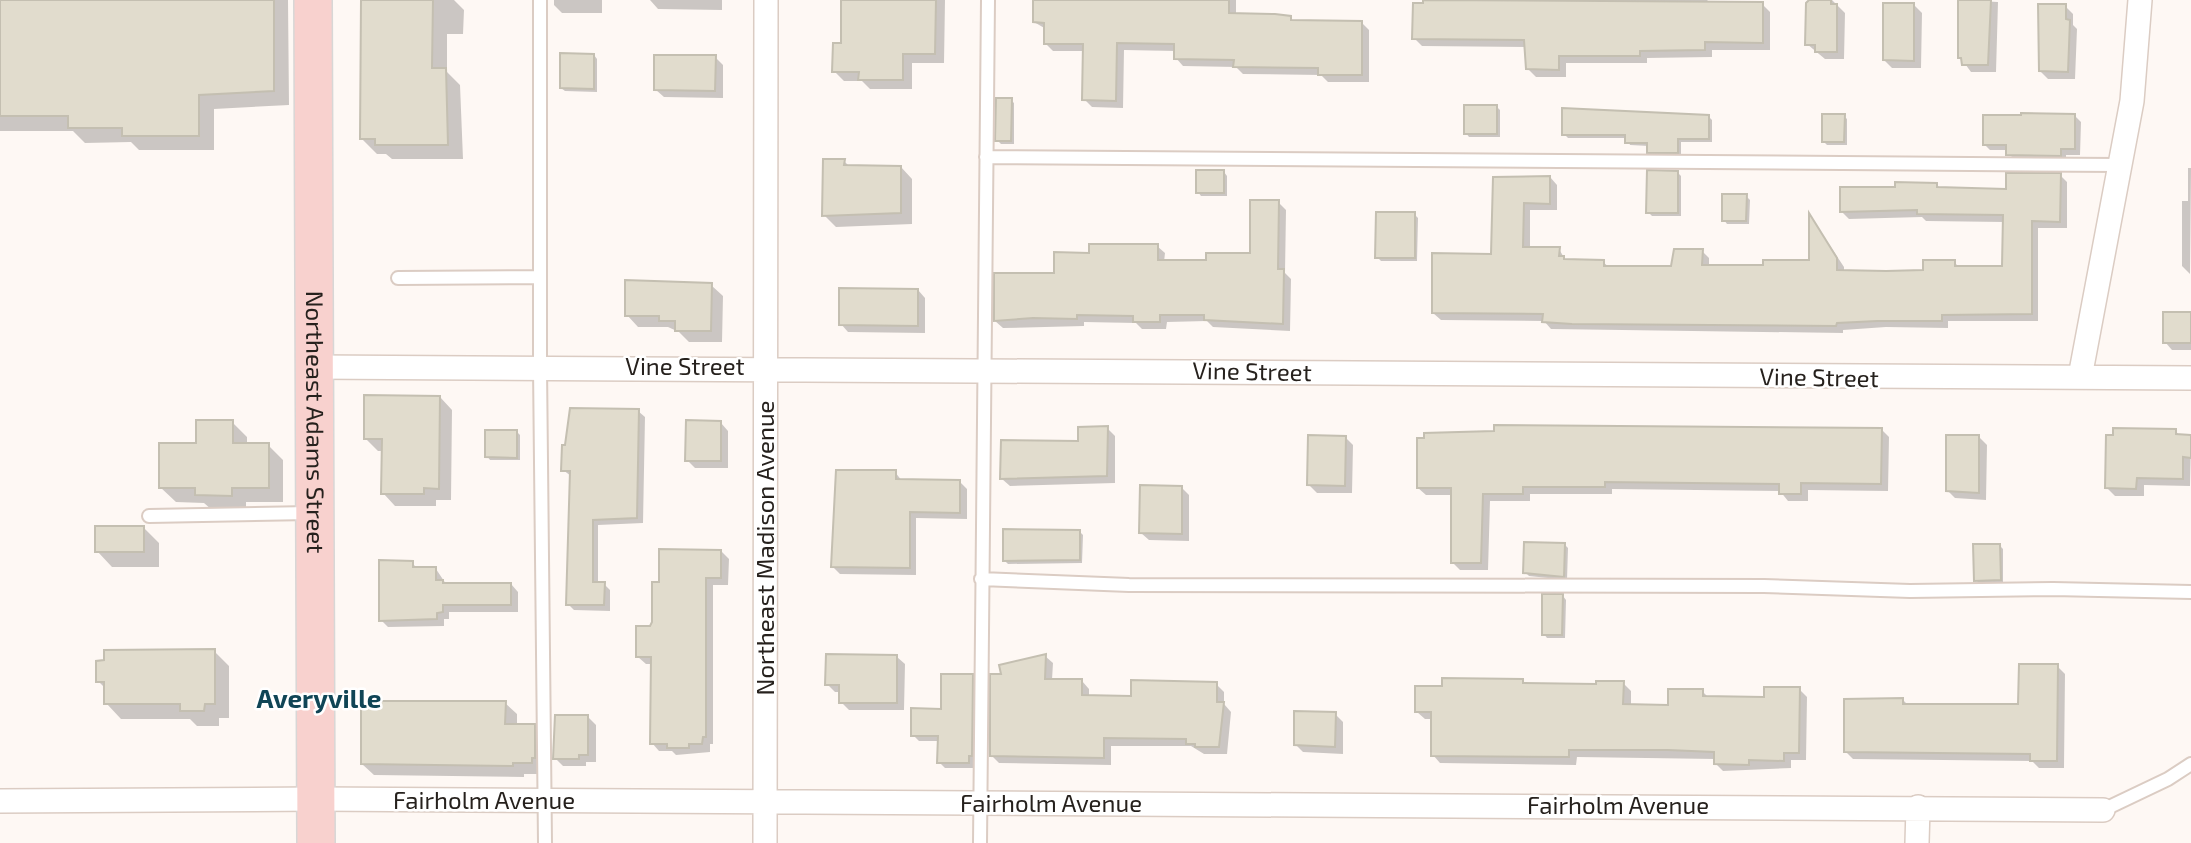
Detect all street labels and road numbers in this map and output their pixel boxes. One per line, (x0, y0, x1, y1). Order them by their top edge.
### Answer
street label: Northeast Adams Street (301, 291, 331, 553)
street label: Vine Street (625, 351, 745, 380)
street label: Vine Street (1192, 355, 1312, 386)
street label: Vine Street (1759, 361, 1879, 392)
street label: Northeast Madison Avenue (750, 401, 779, 695)
street label: Fairholm Avenue (393, 785, 575, 814)
street label: Fairholm Avenue (960, 788, 1142, 817)
street label: Fairholm Avenue (1527, 790, 1709, 819)

